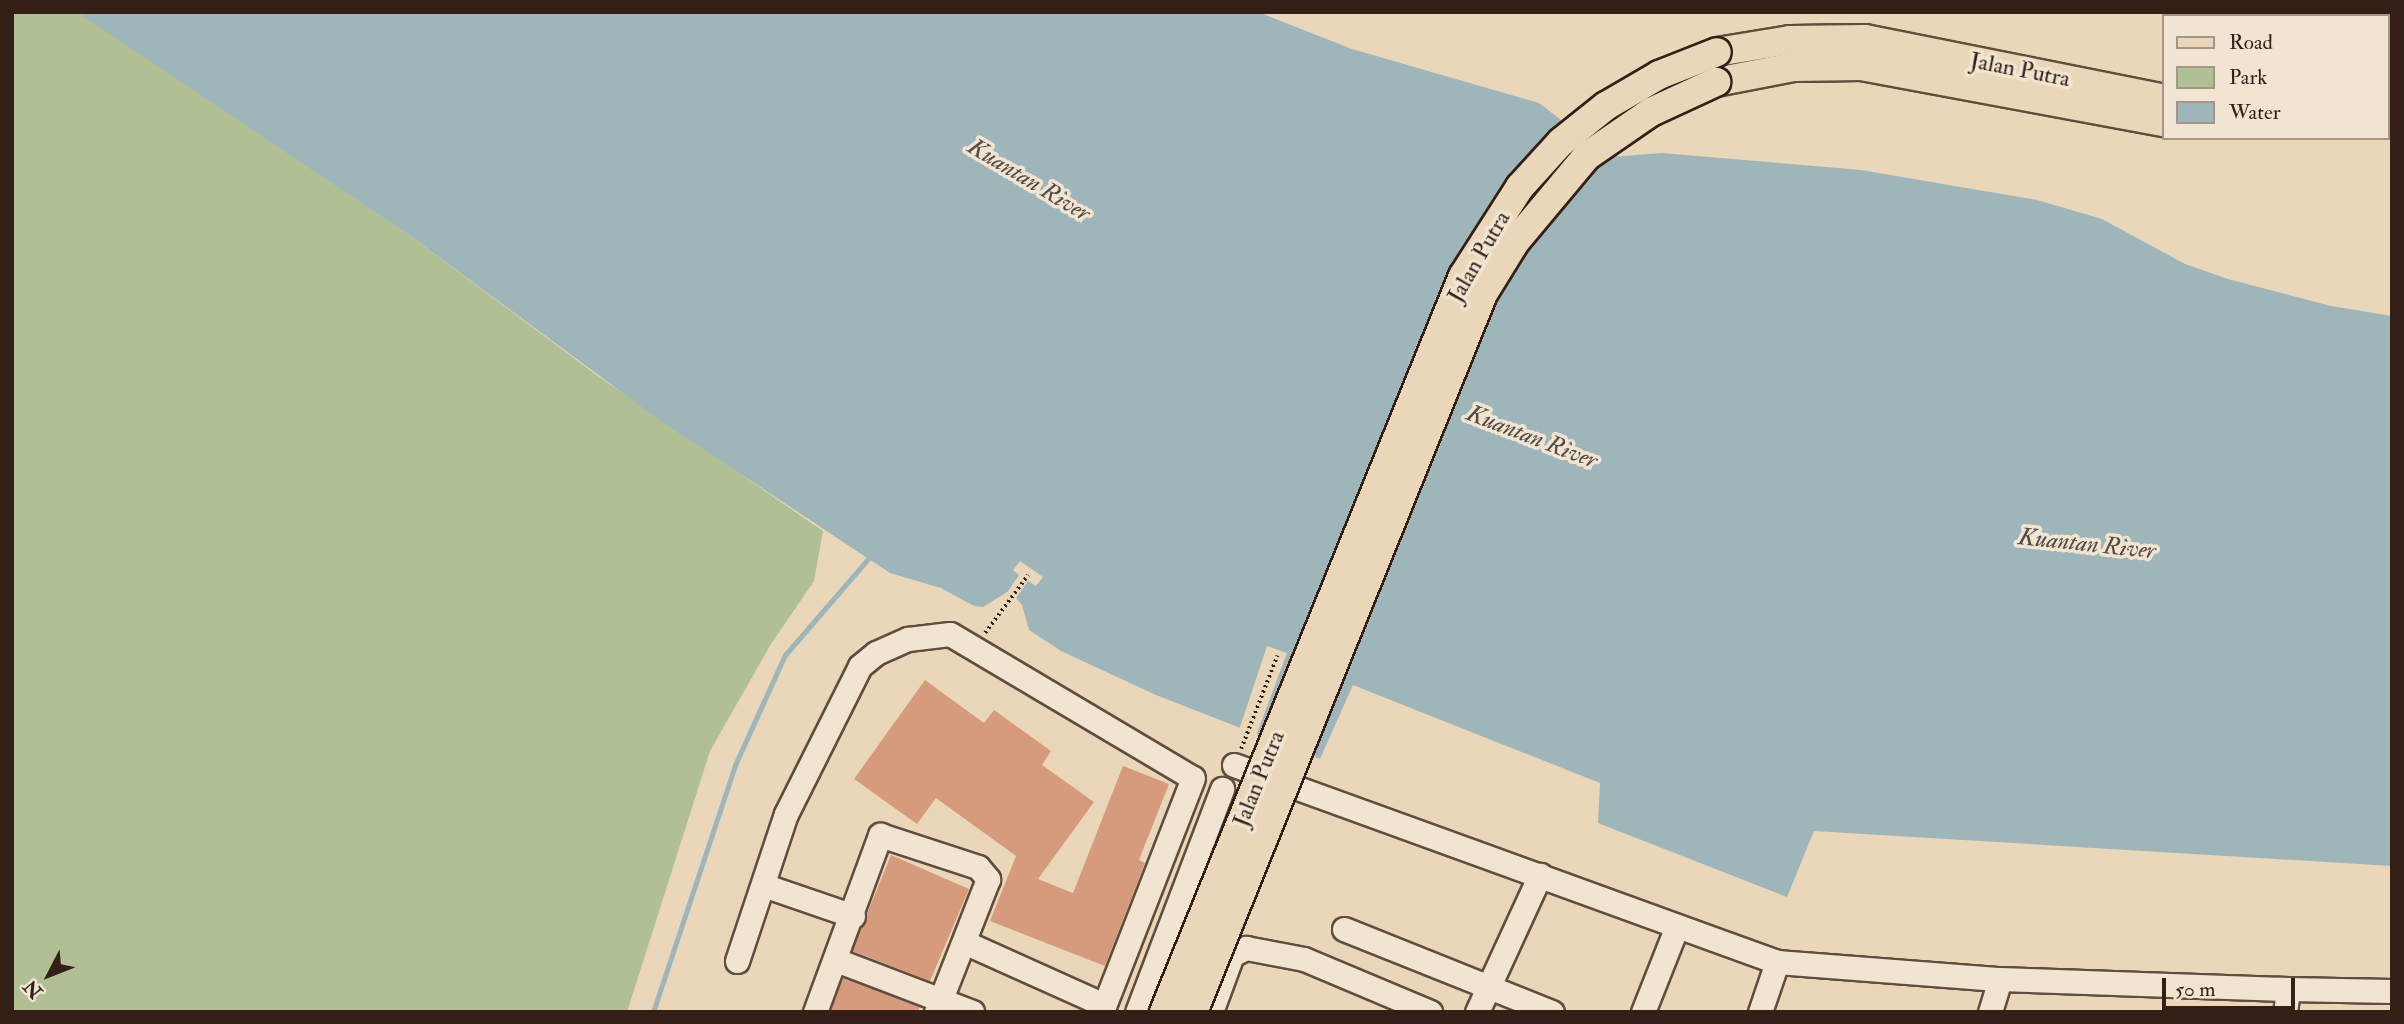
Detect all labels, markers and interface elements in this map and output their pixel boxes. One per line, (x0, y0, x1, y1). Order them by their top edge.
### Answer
legend (2162, 14, 2390, 140)
text: Road (2229, 29, 2273, 56)
street label: Jalan Putra (1968, 47, 2072, 93)
text: Park (2229, 64, 2267, 91)
text: Water (2229, 99, 2281, 126)
water label: Kuantan River (963, 132, 1095, 228)
street label: Jalan Putra (1442, 206, 1516, 308)
water label: Kuantan River (1463, 399, 1601, 475)
water label: Kuantan River (2017, 522, 2157, 566)
street label: Jalan Putra (1227, 727, 1291, 831)
north arrow (14, 940, 84, 1010)
scale bar (2166, 964, 2299, 1008)
text: N (19, 975, 48, 1003)
text: 50 m (2175, 976, 2216, 1003)

